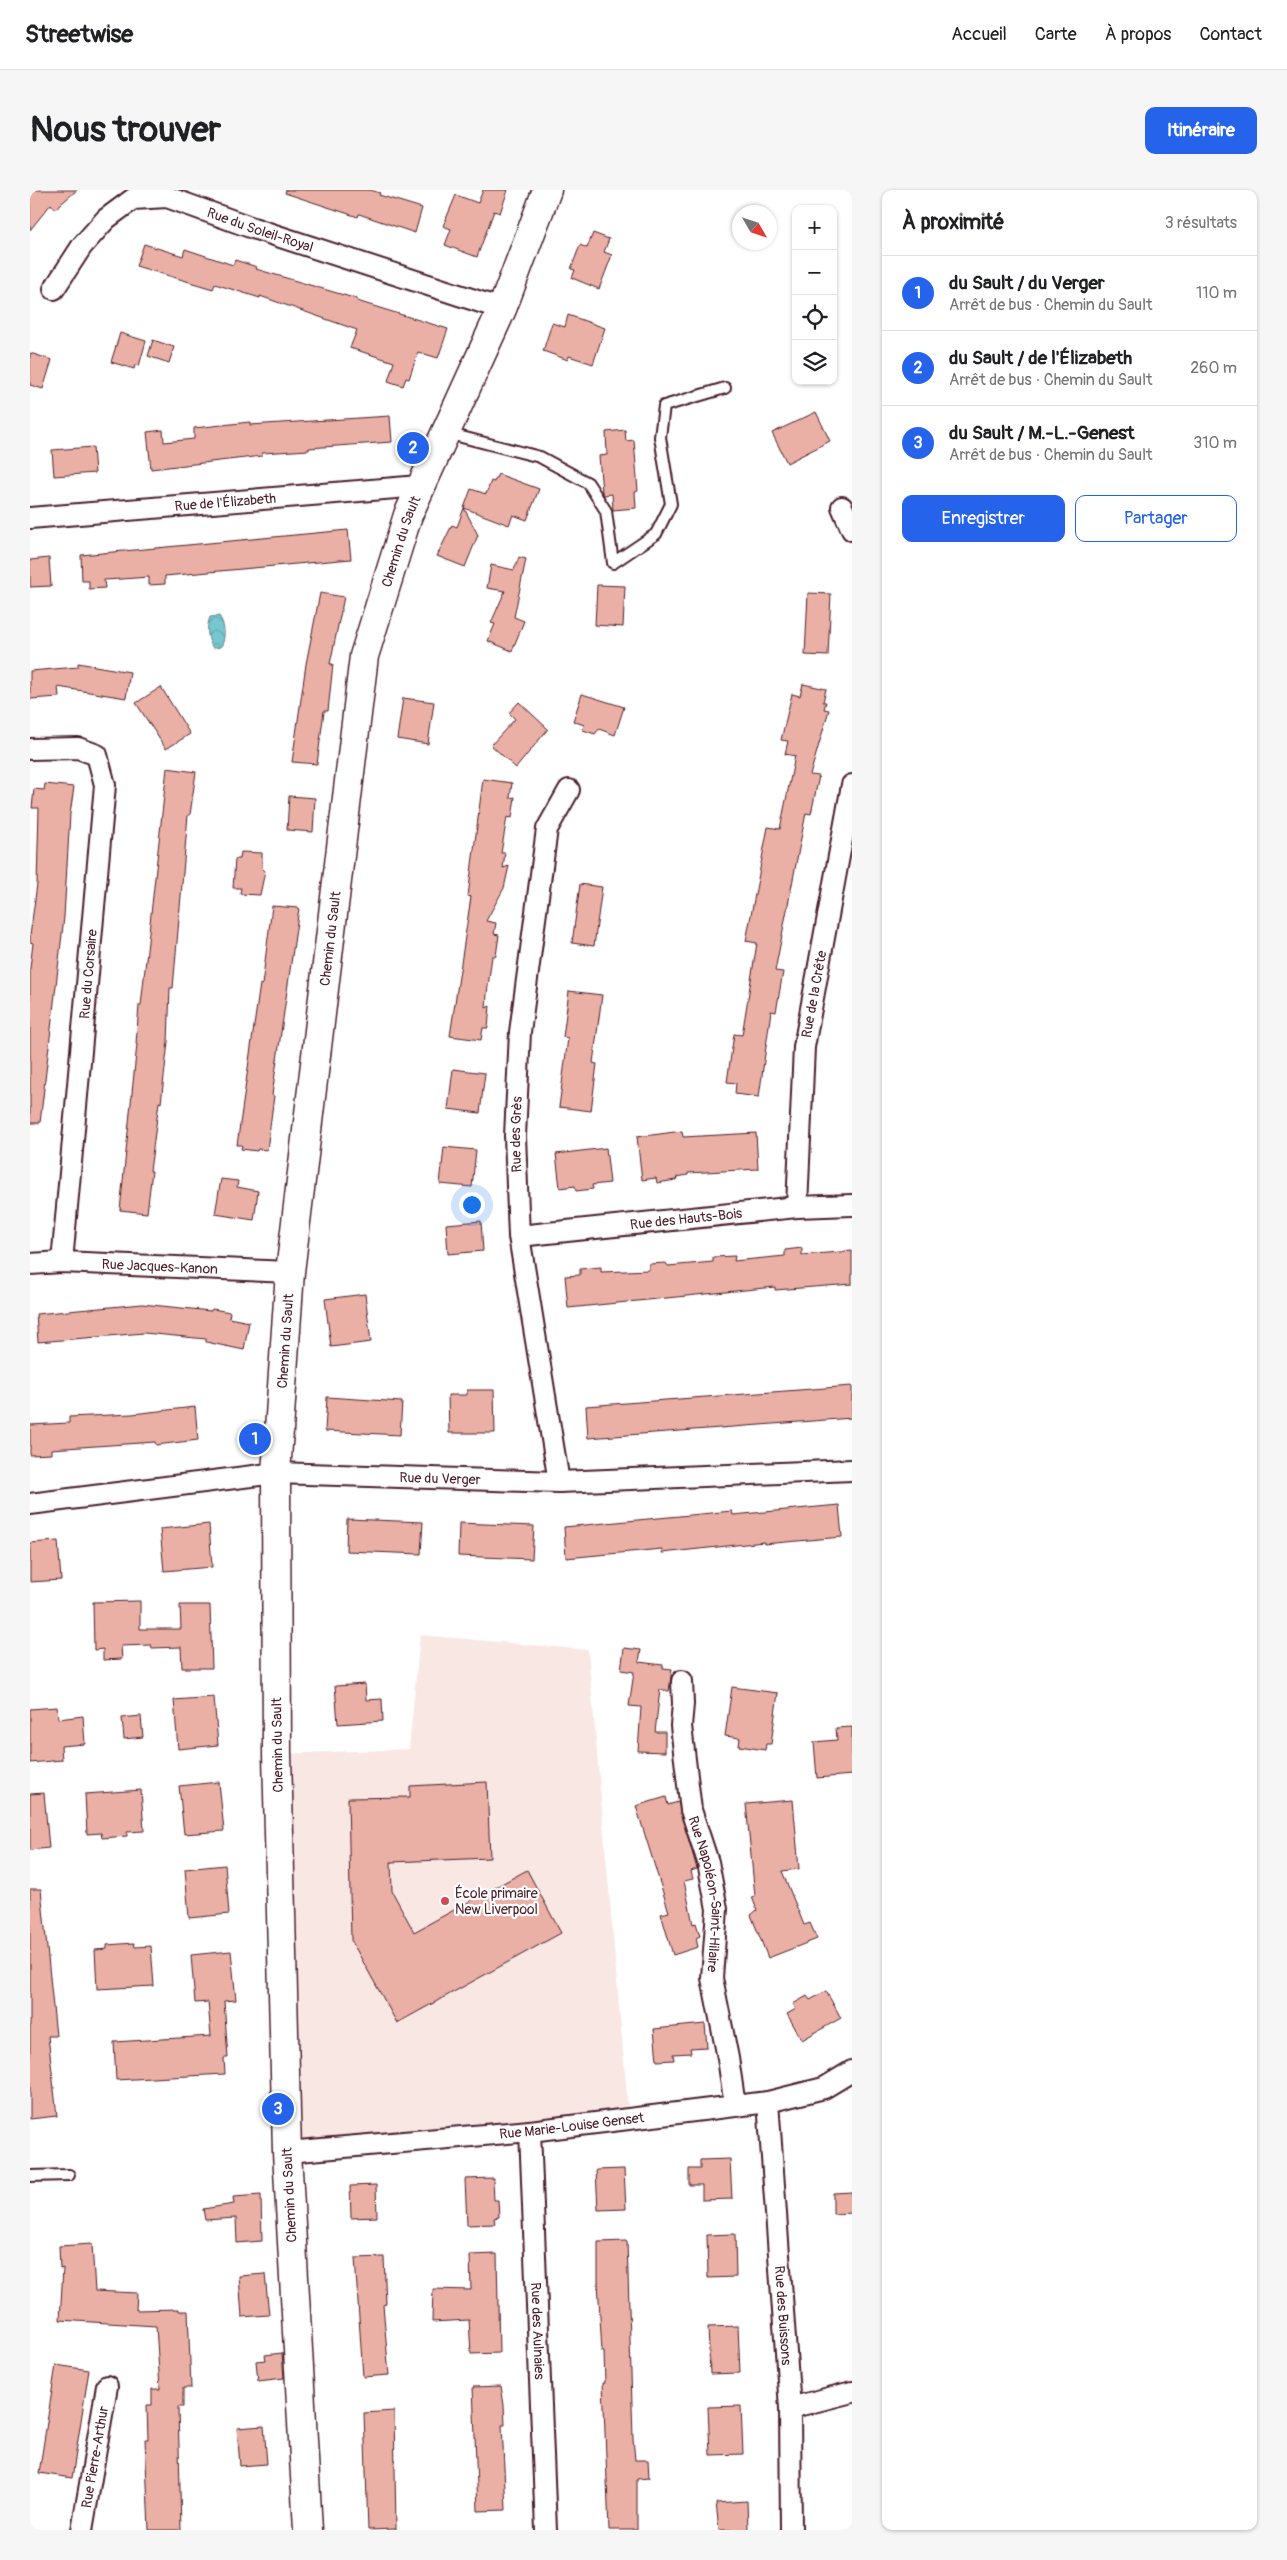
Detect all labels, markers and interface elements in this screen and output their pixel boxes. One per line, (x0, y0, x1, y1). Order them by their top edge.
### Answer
text: Streetwise (25, 20, 133, 49)
text: Accueil (951, 23, 1007, 46)
text: Carte (1035, 23, 1077, 46)
text: À propos (1105, 23, 1171, 46)
text: Contact (1199, 23, 1262, 46)
button: Itinéraire (1145, 107, 1257, 154)
text: Nous trouver (30, 108, 221, 152)
street label: Rue du Soleil-Royal (205, 204, 316, 256)
north arrow (732, 205, 777, 250)
map controls (792, 205, 837, 385)
button: + (792, 205, 837, 250)
text: À proximité (902, 209, 1005, 236)
text: 3 résultats (1165, 213, 1237, 233)
button: − (792, 250, 837, 295)
text: du Sault / du Verger (949, 271, 1105, 295)
text: 1 (915, 283, 921, 303)
text: 110 m (1196, 283, 1237, 303)
button: locate (792, 295, 837, 340)
text: Arrêt de bus · Chemin du Sault (949, 295, 1152, 315)
button: layers (792, 340, 837, 385)
text: du Sault / de l'Élizabeth (949, 346, 1132, 370)
text: 2 (914, 358, 922, 378)
text: 260 m (1190, 358, 1237, 378)
text: Arrêt de bus · Chemin du Sault (949, 370, 1152, 390)
text: du Sault / M.-L.-Genest (949, 421, 1135, 445)
pin: 2 (397, 429, 429, 467)
text: 3 (914, 433, 922, 453)
text: 310 m (1193, 433, 1237, 453)
text: Arrêt de bus · Chemin du Sault (949, 445, 1152, 465)
street label: Rue de l'Élizabeth (174, 490, 277, 515)
street label: Chemin du Sault (378, 493, 425, 589)
button: Enregistrer (902, 495, 1065, 542)
button: Partager (1075, 495, 1237, 542)
street label: Chemin du Sault (316, 890, 345, 987)
street label: Rue du Corsaire (76, 928, 101, 1020)
street label: Rue de la Crête (798, 949, 831, 1039)
street label: Rue des Grès (507, 1095, 526, 1173)
your location (459, 1192, 485, 1218)
street label: Rue des Hauts-Bois (629, 1205, 744, 1233)
street label: Rue Jacques-Kanon (101, 1256, 218, 1278)
street label: Chemin du Sault (274, 1293, 298, 1389)
pin: 1 (239, 1420, 271, 1458)
street label: Rue du Verger (399, 1469, 481, 1489)
street label: Chemin du Sault (268, 1697, 287, 1793)
street label: Rue Napoléon-Saint-Hilaire (685, 1814, 725, 1973)
place label: École primaire New Liverpool (455, 1884, 538, 1918)
marker: École primaire New Liverpool (439, 1895, 451, 1907)
pin: 3 (262, 2090, 294, 2128)
street label: Rue Marie-Louise Genset (499, 2109, 646, 2143)
street label: Chemin du Sault (279, 2147, 300, 2243)
street label: Rue des Buissons (771, 2265, 795, 2367)
street label: Rue des Aulnaies (527, 2282, 548, 2381)
street label: Rue Pierre-Arthur (78, 2405, 112, 2509)

